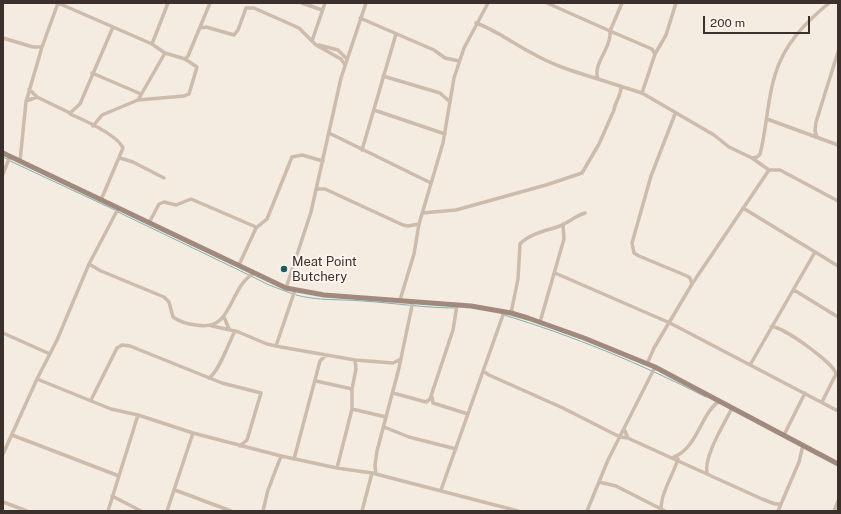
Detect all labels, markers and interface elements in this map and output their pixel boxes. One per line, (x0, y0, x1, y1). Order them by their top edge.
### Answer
scale bar (705, 8, 812, 34)
text: 200 m (710, 16, 745, 30)
place label: Meat Point Butchery (292, 254, 357, 285)
marker: Meat Point Butchery (279, 264, 289, 274)

